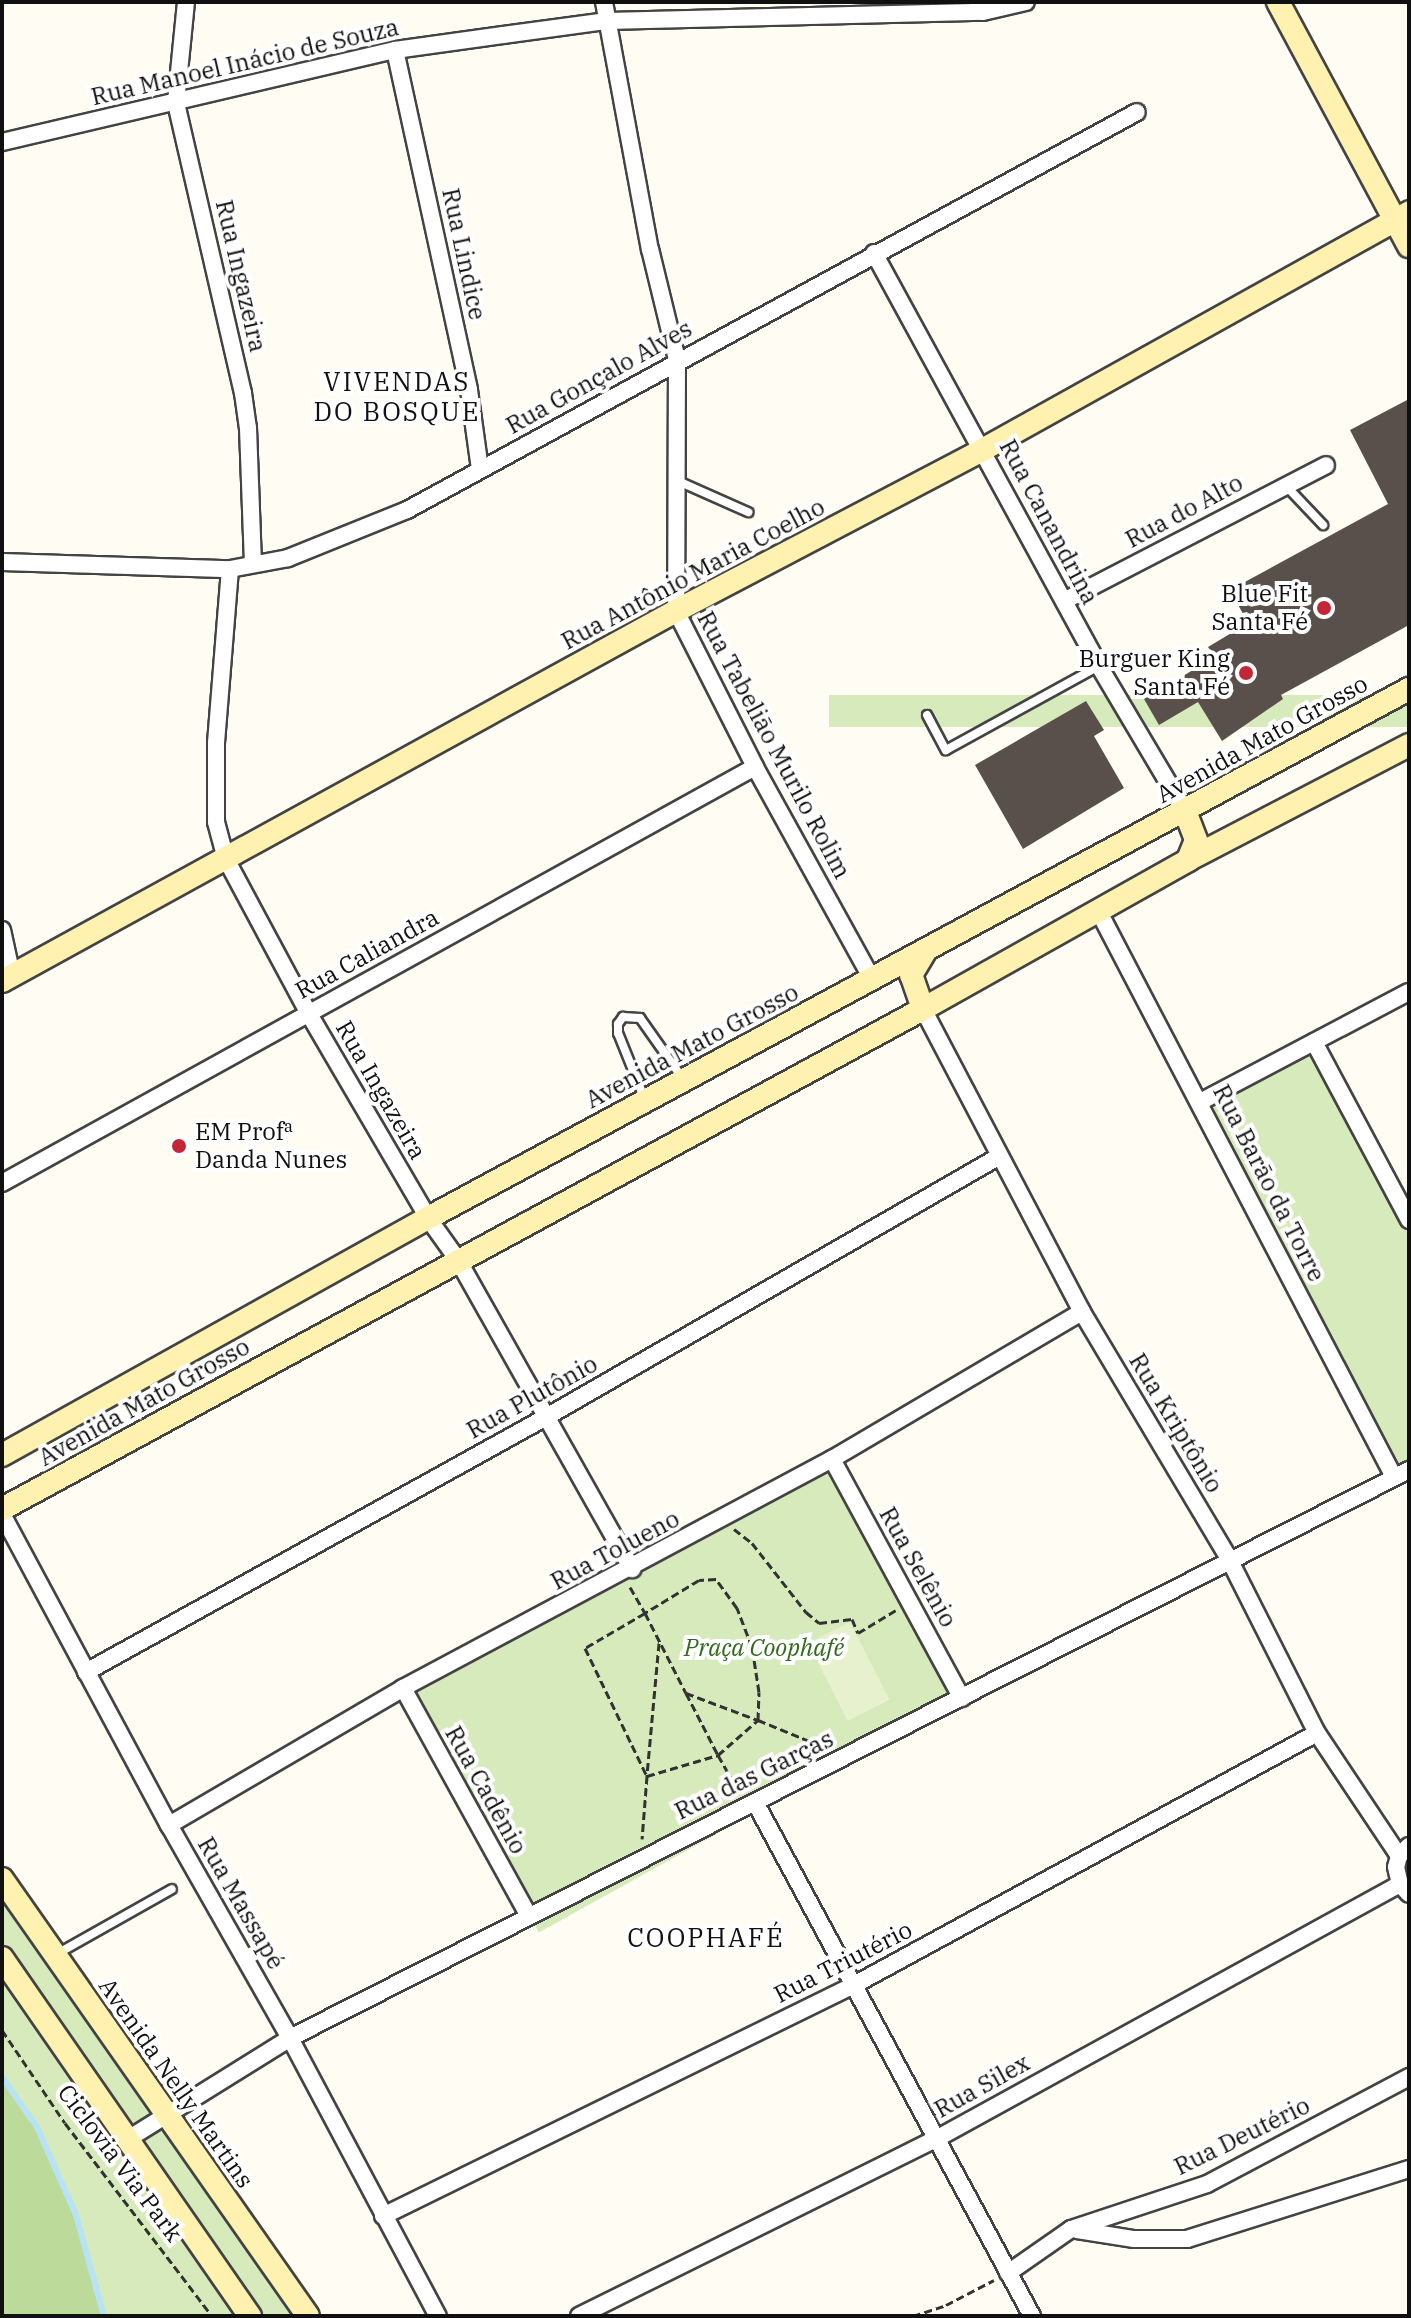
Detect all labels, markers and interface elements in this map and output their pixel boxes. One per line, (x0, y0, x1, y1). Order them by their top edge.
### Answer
street label: Rua Manoel Inácio de Souza (88, 13, 402, 111)
street label: Rua Lindice (436, 186, 492, 322)
street label: Rua Ingazeira (209, 197, 273, 355)
street label: Rua Gonçalo Alves (501, 314, 697, 440)
district label: VIVENDAS DO BOSQUE (314, 366, 480, 428)
street label: Rua Canandrina (993, 434, 1105, 610)
street label: Rua do Alto (1120, 468, 1248, 554)
street label: Rua Antônio Maria Coelho (556, 492, 830, 656)
place label: Blue Fit Santa Fé (1211, 580, 1308, 636)
marker: Blue Fit Santa Fé (1315, 599, 1333, 617)
street label: Rua Tabelião Murilo Rolim (691, 606, 857, 884)
place label: Burguer King Santa Fé (1079, 645, 1230, 701)
marker: Burguer King Santa Fé (1237, 664, 1255, 682)
street label: Avenida Mato Grosso (1151, 669, 1373, 809)
street label: Rua Caliandra (290, 903, 444, 1005)
street label: Avenida Mato Grosso (581, 978, 803, 1114)
street label: Rua Ingazeira (330, 1016, 432, 1164)
street label: Rua Barão da Torre (1207, 1080, 1331, 1286)
place label: EM Profª Danda Nunes (195, 1118, 347, 1174)
marker: EM Profª Danda Nunes (170, 1137, 188, 1155)
street label: Avenida Mato Grosso (33, 1332, 255, 1472)
street label: Rua Kriptônio (1123, 1348, 1229, 1498)
street label: Rua Plutônio (462, 1349, 602, 1445)
street label: Rua Selênio (873, 1502, 963, 1632)
street label: Rua Tolueno (546, 1504, 684, 1596)
park label: Praça Coophafé (684, 1634, 844, 1662)
street label: Rua Cadênio (439, 1721, 533, 1859)
street label: Rua das Garças (670, 1724, 838, 1826)
street label: Rua Massapé (192, 1832, 290, 1974)
street label: Rua Triutério (769, 1915, 917, 2009)
district label: COOPHAFÉ (627, 1922, 785, 1954)
street label: Avenida Nelly Martins (93, 1972, 259, 2194)
street label: Rua Silex (929, 2048, 1035, 2124)
street label: Ciclovia Via Park (52, 2079, 188, 2247)
street label: Rua Deutério (1170, 2091, 1314, 2181)

